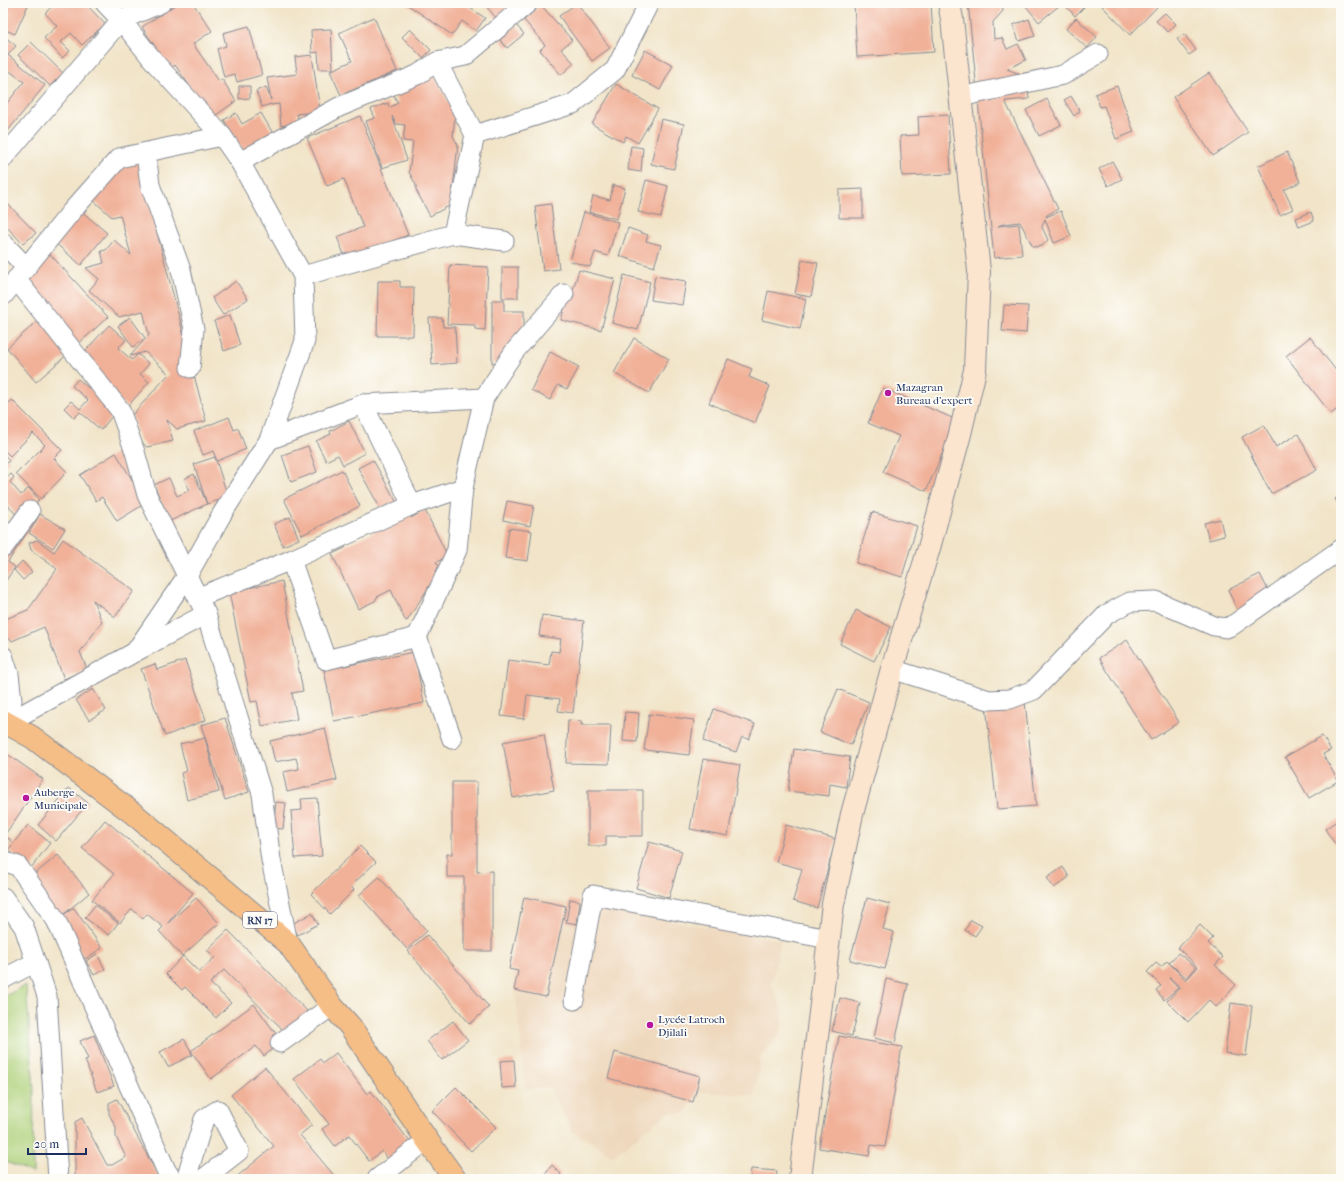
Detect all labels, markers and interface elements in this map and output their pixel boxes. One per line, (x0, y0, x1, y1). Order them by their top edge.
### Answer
place label: Mazagran Bureau d'expert (896, 381, 973, 407)
marker: Mazagran Bureau d'expert (883, 388, 893, 398)
place label: Auberge Municipale (33, 786, 88, 812)
marker: Auberge Municipale (21, 793, 31, 803)
road number: RN 17 (243, 912, 277, 928)
place label: Lycée Latroch Djilali (658, 1013, 726, 1039)
marker: Lycée Latroch Djilali (645, 1020, 655, 1030)
scale bar (28, 1130, 86, 1156)
text: 20 m (34, 1137, 59, 1151)

